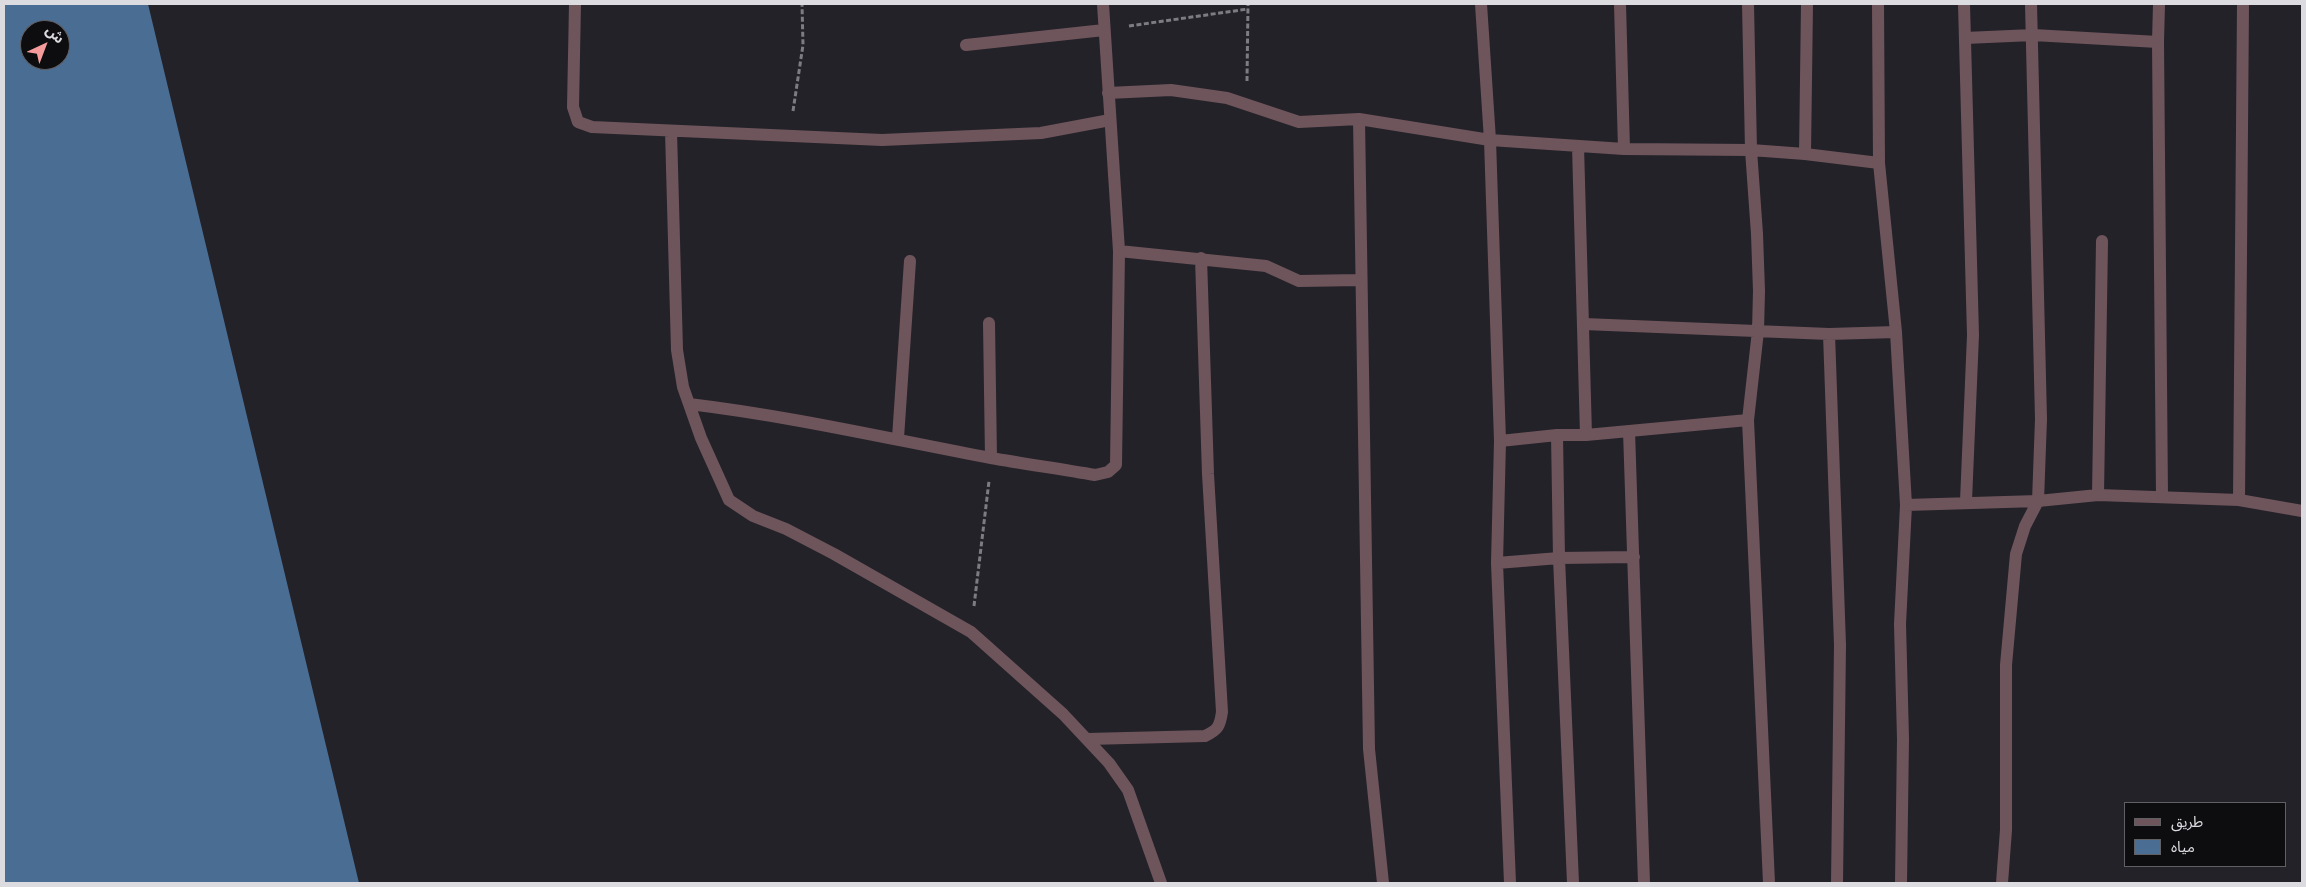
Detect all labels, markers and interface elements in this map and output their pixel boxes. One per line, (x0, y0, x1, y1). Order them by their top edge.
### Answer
north arrow (20, 20, 70, 70)
text: ش (41, 21, 68, 49)
legend (2124, 802, 2286, 867)
text: طريق (2171, 812, 2203, 833)
text: مياه (2171, 837, 2195, 858)

